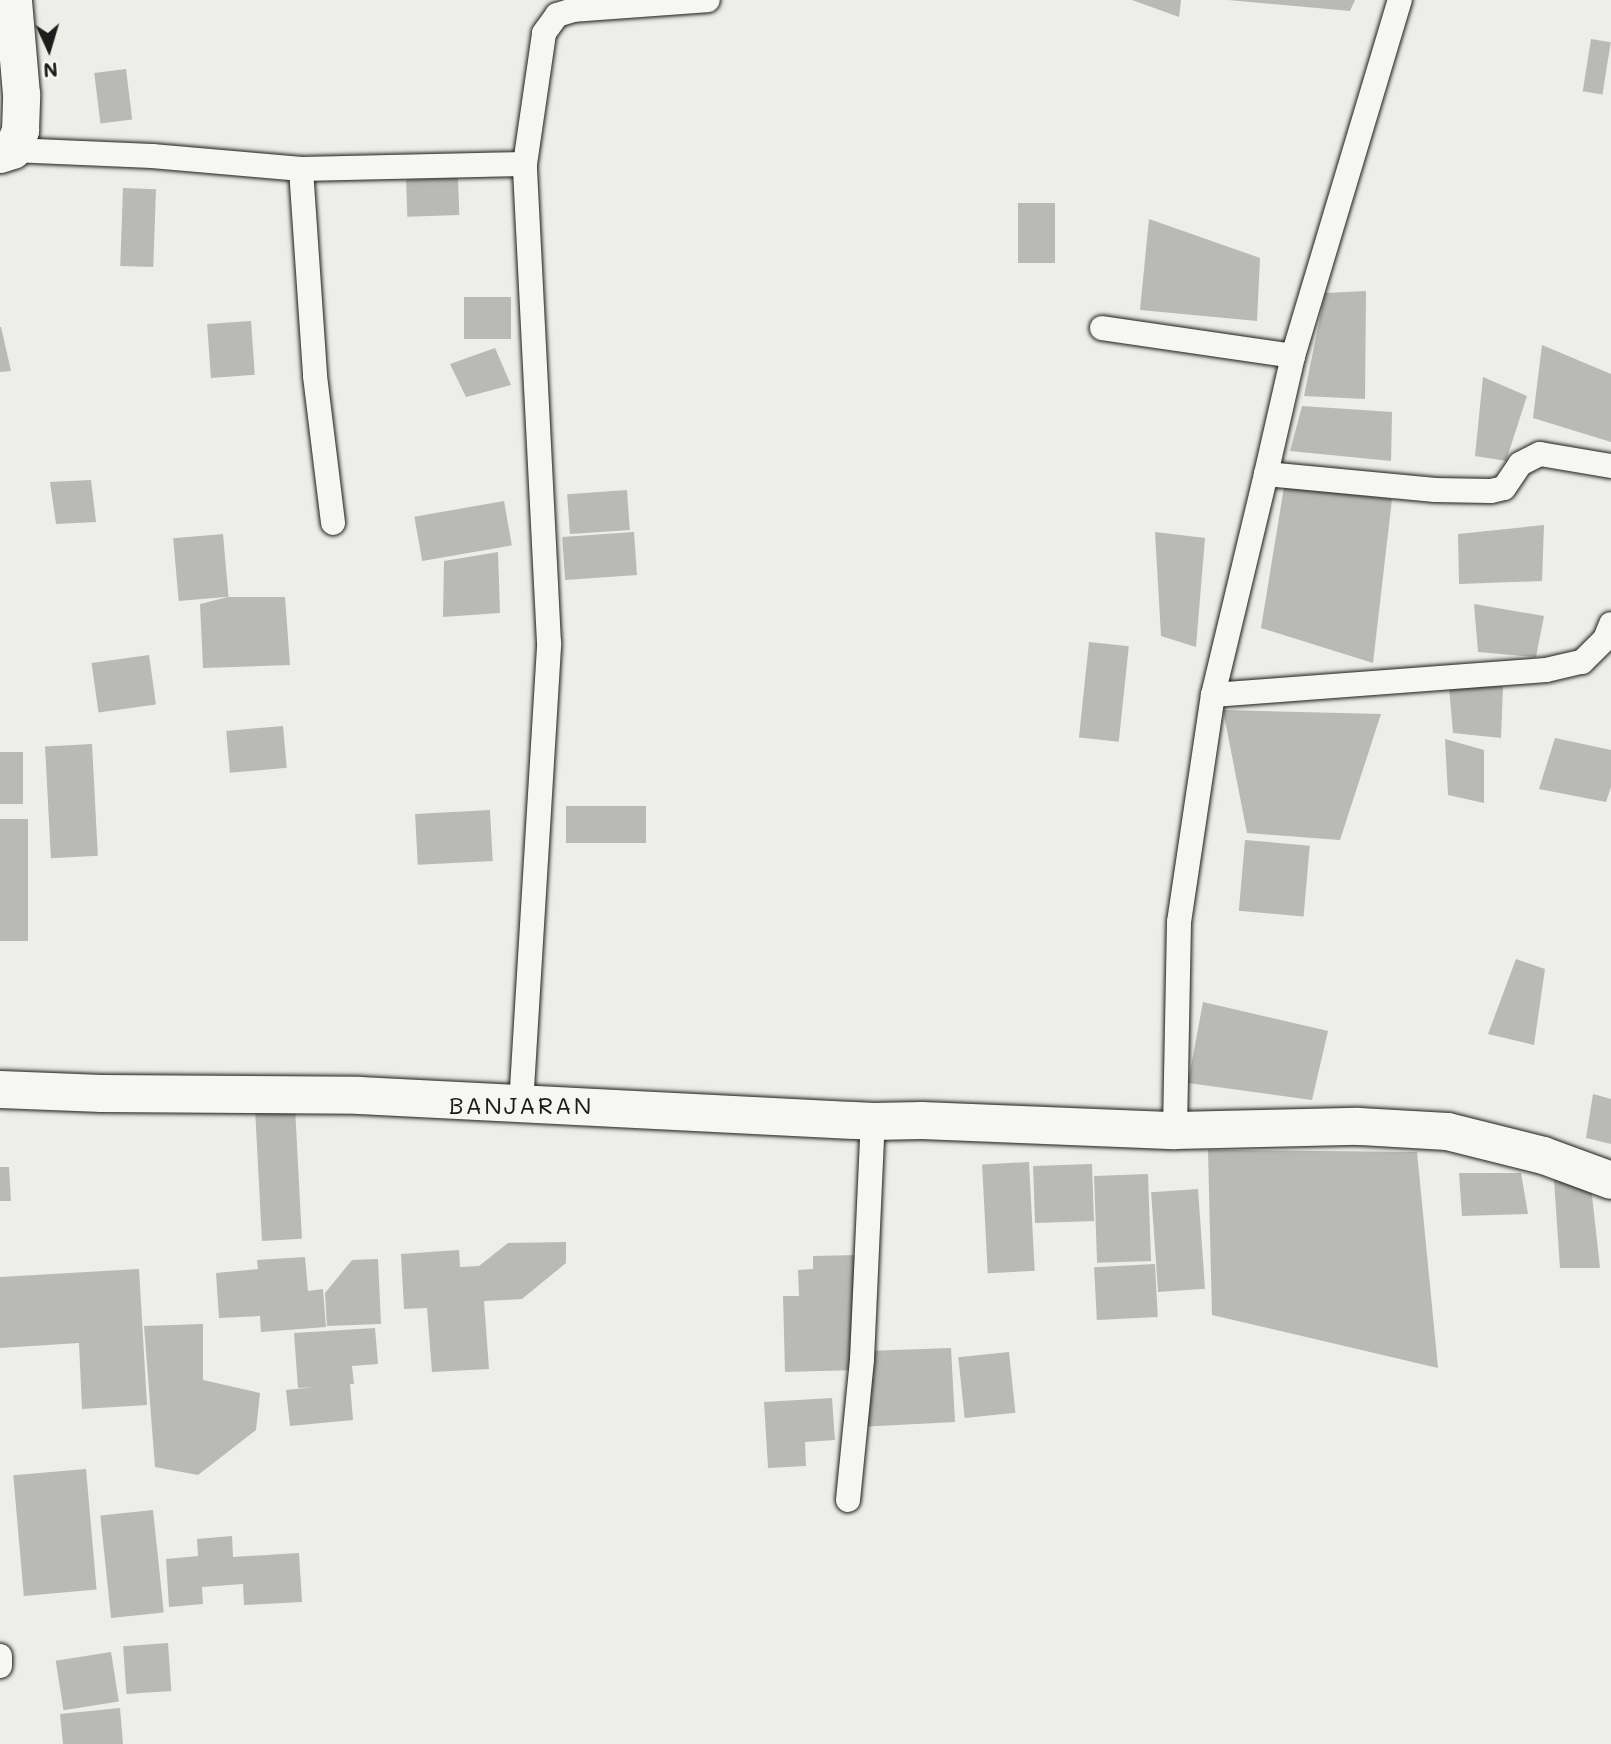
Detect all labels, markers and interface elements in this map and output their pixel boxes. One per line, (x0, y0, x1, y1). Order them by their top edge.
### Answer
north arrow (14, 14, 84, 84)
text: N (42, 57, 59, 83)
district label: BANJARAN (450, 1091, 592, 1119)

